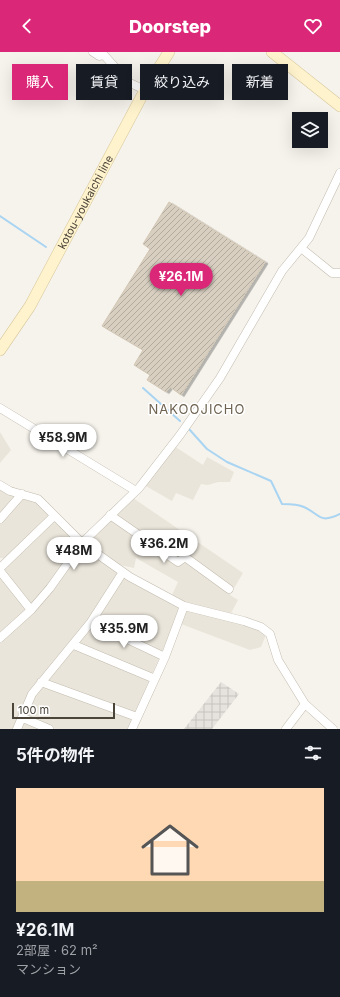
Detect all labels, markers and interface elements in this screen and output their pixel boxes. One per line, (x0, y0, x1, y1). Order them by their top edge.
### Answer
icon: back (16, 15, 38, 37)
icon: heart (302, 15, 324, 37)
text: Doorstep (129, 16, 211, 37)
chip: 購入 (12, 64, 68, 100)
chip: 賃貸 (76, 64, 132, 100)
chip: 絞り込み (140, 64, 224, 100)
chip: 新着 (232, 64, 288, 100)
map controls (292, 112, 328, 148)
button: layers (292, 112, 328, 148)
street label: kotou-youkaichi line (55, 153, 116, 251)
pin: ¥26.1M (148, 263, 214, 297)
text: ¥26.1M (159, 268, 203, 284)
district label: NAKOOJICHO (149, 401, 245, 417)
pin: ¥58.9M (30, 424, 96, 458)
text: ¥58.9M (39, 429, 87, 445)
pin: ¥36.2M (131, 530, 197, 564)
text: ¥36.2M (140, 535, 188, 551)
pin: ¥48M (50, 537, 98, 571)
text: ¥48M (56, 542, 92, 558)
pin: ¥35.9M (91, 615, 157, 649)
text: ¥35.9M (100, 620, 148, 636)
scale bar (12, 701, 115, 720)
text: 100 m (18, 703, 49, 717)
icon: filters (302, 742, 324, 764)
text: 5件の物件 (16, 745, 95, 765)
icon: home (134, 814, 206, 886)
text: ¥26.1M (16, 920, 74, 940)
text: 2部屋 · 62 m² (16, 942, 98, 958)
text: マンション (16, 961, 81, 977)

